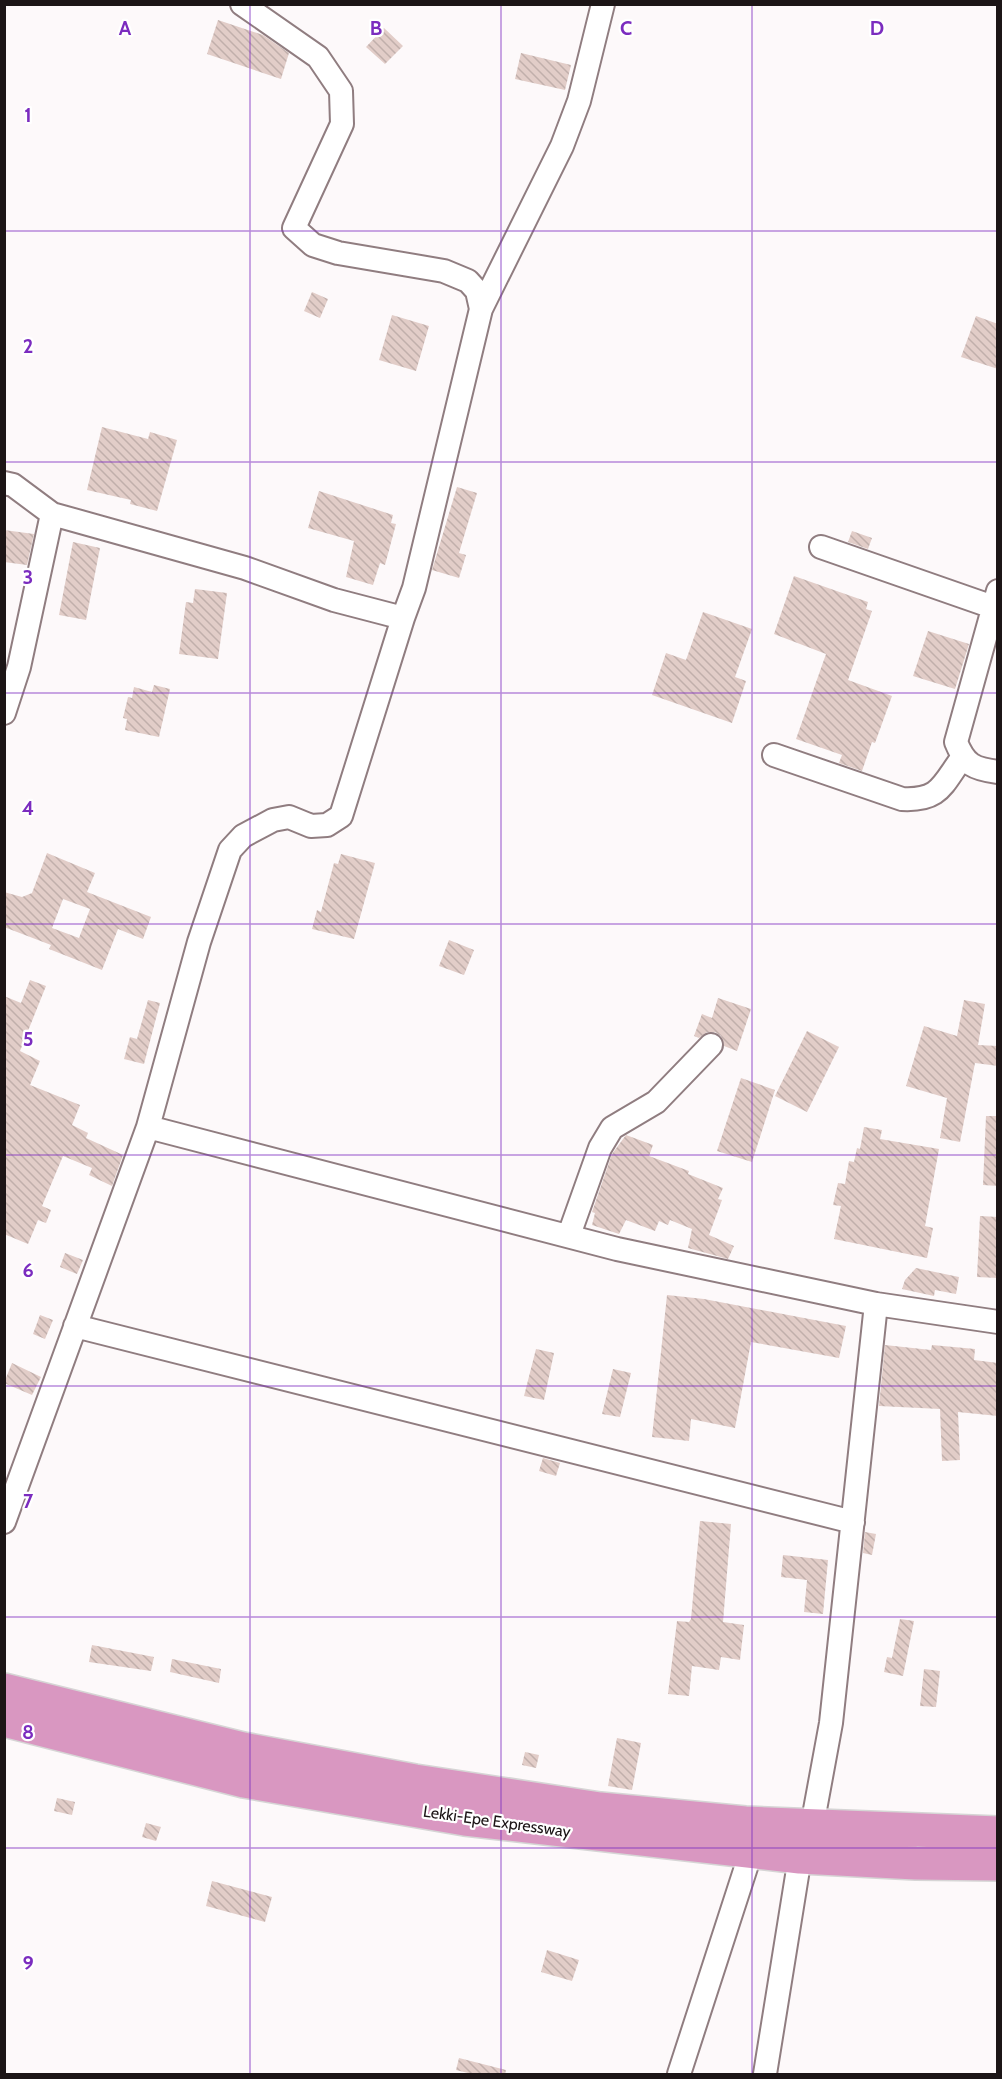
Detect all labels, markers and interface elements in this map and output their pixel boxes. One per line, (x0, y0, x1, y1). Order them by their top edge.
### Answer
text: A (119, 16, 132, 40)
text: B (370, 16, 382, 40)
text: C (620, 16, 632, 40)
text: D (870, 16, 884, 40)
text: 1 (24, 103, 32, 127)
text: 2 (23, 334, 33, 358)
text: 3 (23, 565, 33, 589)
text: 4 (22, 796, 34, 820)
text: 5 (23, 1027, 33, 1051)
text: 6 (22, 1258, 34, 1282)
text: 7 (23, 1489, 34, 1513)
text: 8 (22, 1720, 34, 1744)
street label: Lekki-Epe Expressway (422, 1802, 572, 1841)
text: 9 (22, 1951, 34, 1975)

